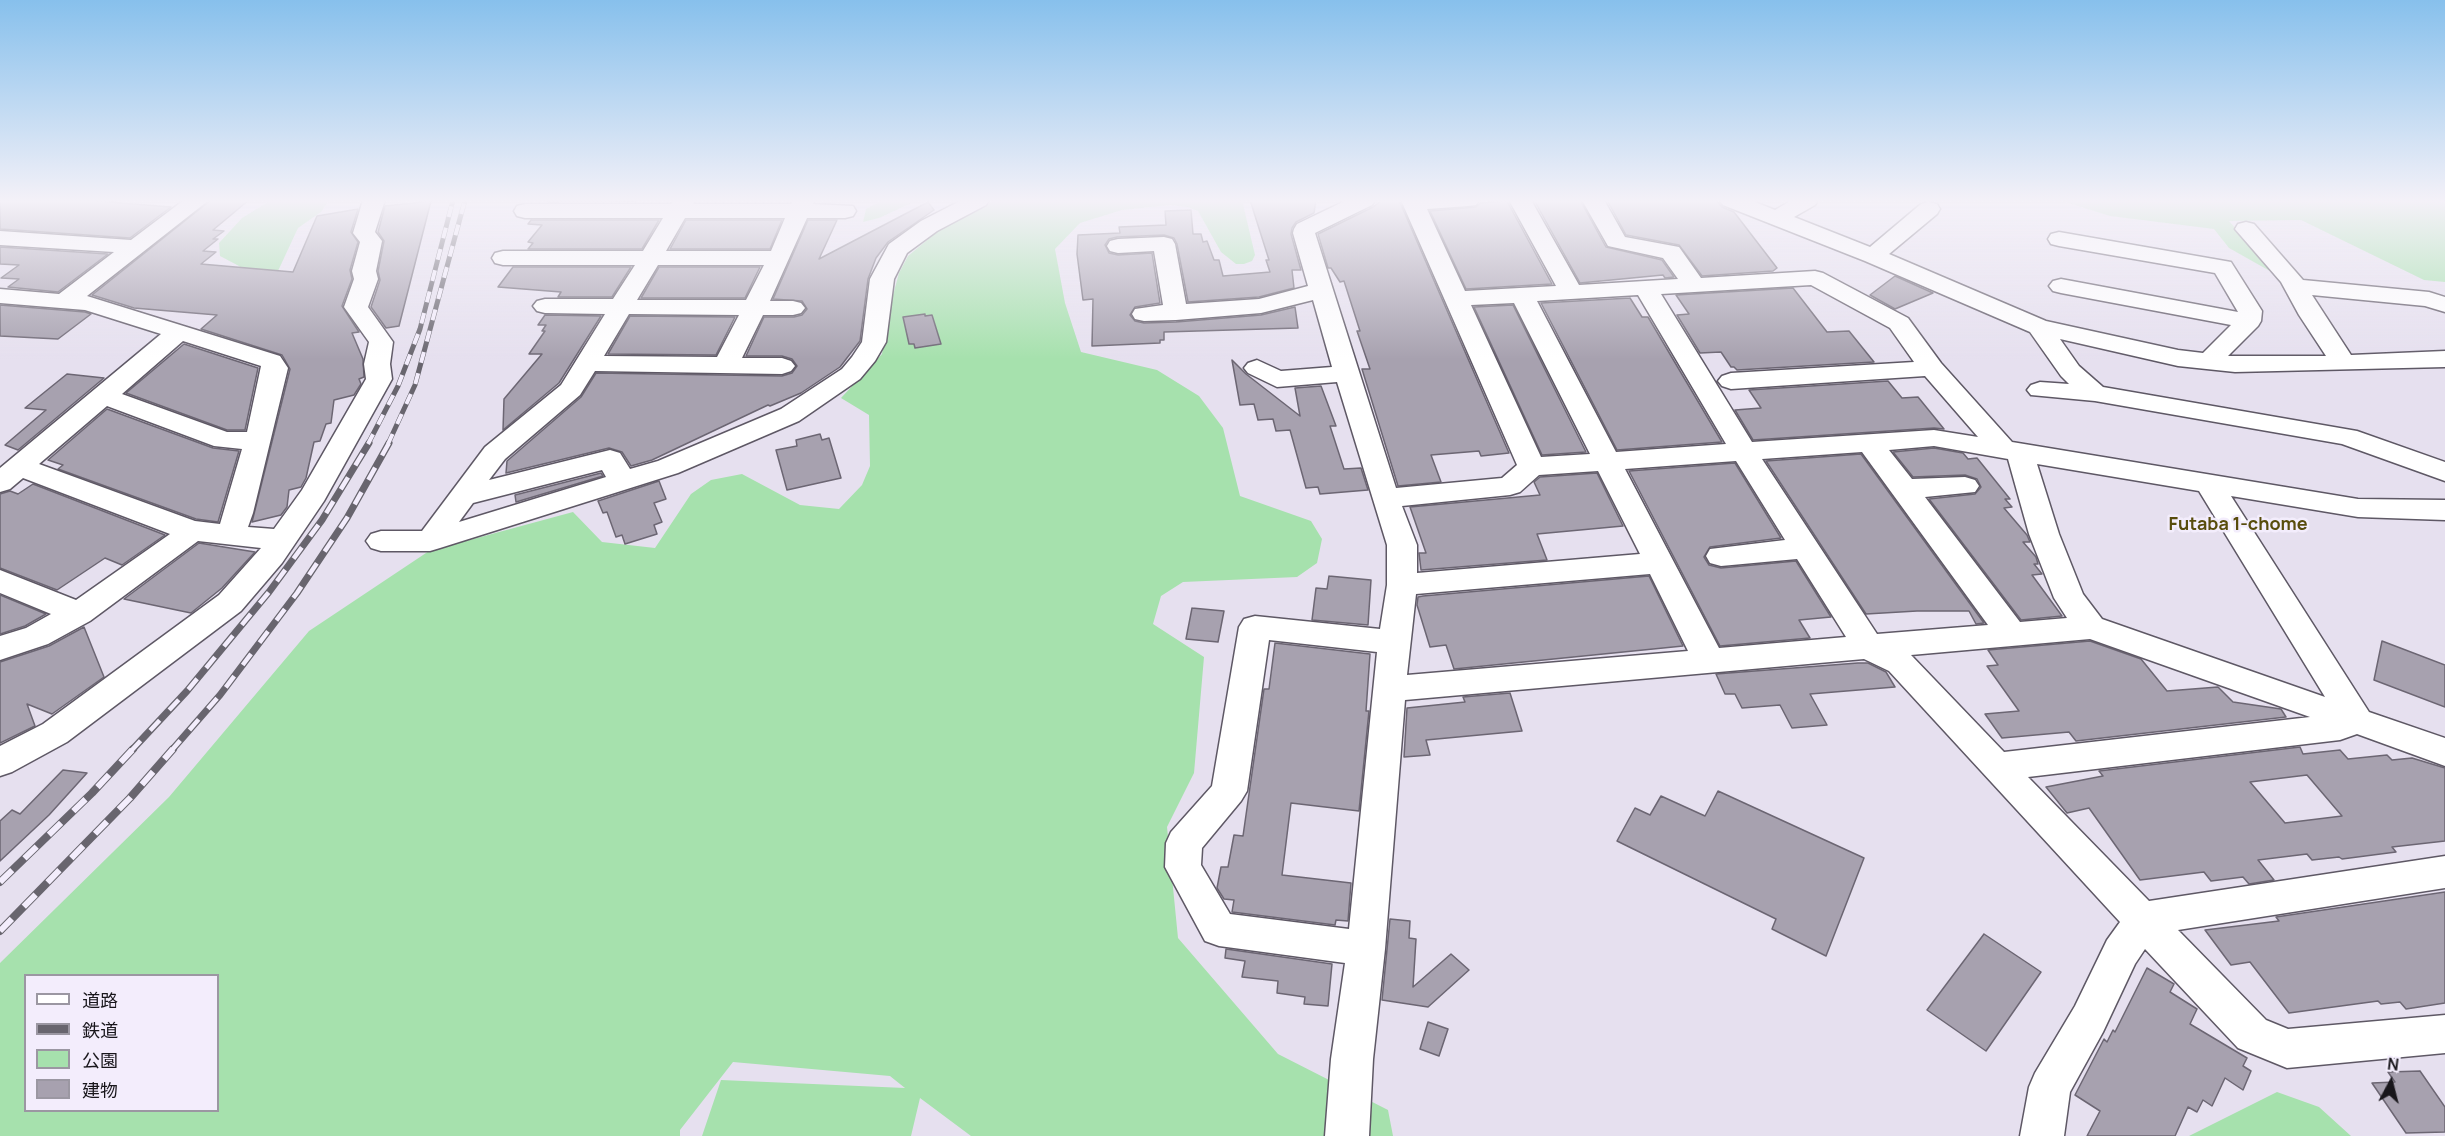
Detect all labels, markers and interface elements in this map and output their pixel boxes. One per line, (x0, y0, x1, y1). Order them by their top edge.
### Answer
district label: Futaba 1-chome (2169, 514, 2307, 536)
legend (24, 974, 219, 1112)
text: 道路 (82, 988, 118, 1012)
text: 鉄道 (82, 1018, 118, 1042)
text: 公園 (82, 1048, 118, 1072)
north arrow (2361, 1052, 2421, 1112)
text: N (2386, 1053, 2400, 1076)
text: 建物 (82, 1078, 118, 1102)

